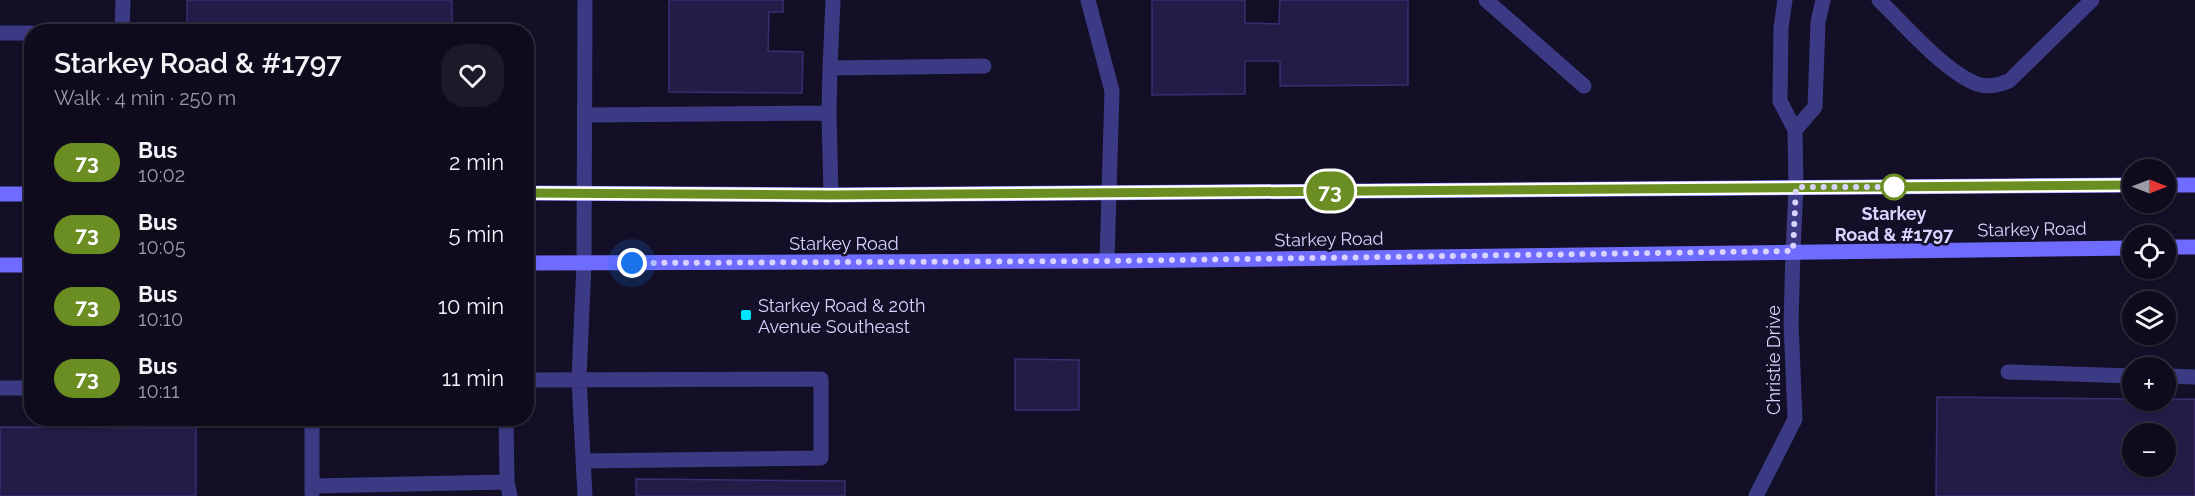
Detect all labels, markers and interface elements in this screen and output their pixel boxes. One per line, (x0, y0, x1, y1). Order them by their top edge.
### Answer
button: heart (441, 44, 504, 107)
text: Starkey Road & #1797 (54, 47, 342, 80)
text: Walk · 4 min · 250 m (54, 86, 236, 110)
text: Bus (138, 137, 177, 163)
text: 2 min (449, 149, 504, 175)
text: 73 (75, 150, 99, 175)
north arrow (2122, 159, 2176, 213)
map controls (2122, 159, 2176, 477)
text: 10:02 (138, 163, 185, 187)
line badge: 73 (1303, 172, 1357, 210)
marker: Starkey Road & #1797 (1881, 174, 1907, 200)
text: 73 (1318, 179, 1342, 204)
place label: Starkey Road & #1797 (1835, 203, 1954, 245)
text: Bus (138, 209, 177, 235)
street label: Starkey Road (1977, 218, 2087, 240)
text: 5 min (449, 221, 504, 247)
text: 73 (75, 222, 99, 247)
button: locate (2122, 225, 2176, 279)
street label: Starkey Road (1274, 228, 1384, 250)
street label: Starkey Road (789, 233, 899, 254)
text: 10:05 (138, 235, 186, 259)
your location (617, 248, 647, 278)
text: Bus (138, 281, 177, 307)
button: layers (2122, 291, 2176, 345)
text: 10 min (438, 293, 504, 319)
text: 73 (75, 294, 99, 319)
place label: Starkey Road & 20th Avenue Southeast (758, 295, 925, 337)
street label: Christie Drive (1763, 305, 1784, 415)
text: 10:10 (138, 307, 183, 331)
marker: Starkey Road & 20th Avenue Southeast (739, 308, 753, 322)
text: Bus (138, 353, 177, 379)
button: + (2122, 357, 2176, 411)
text: 11 min (442, 365, 504, 391)
text: 73 (75, 366, 99, 391)
text: 10:11 (138, 379, 180, 403)
button: − (2122, 423, 2176, 477)

